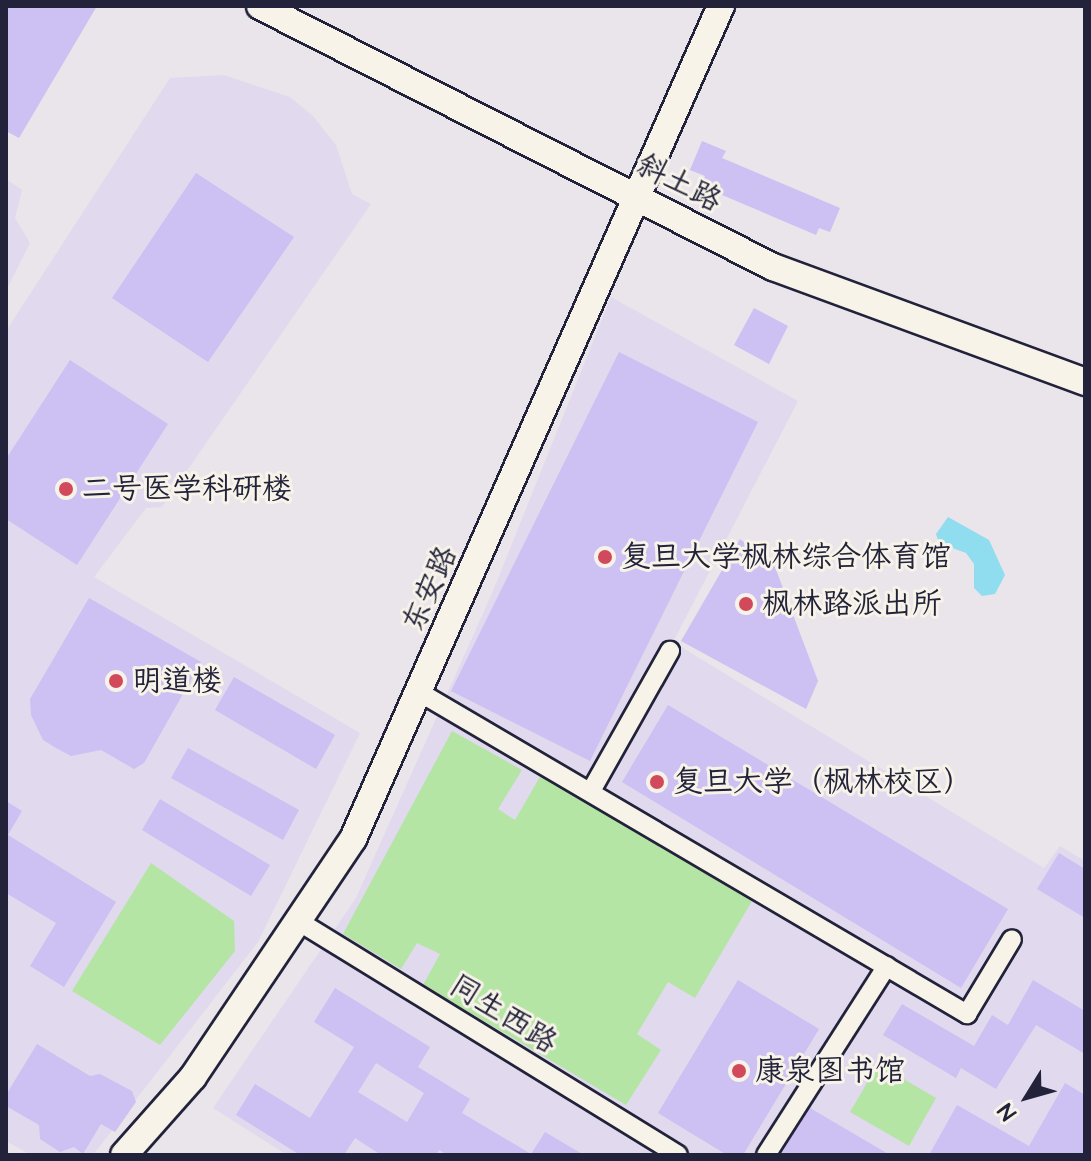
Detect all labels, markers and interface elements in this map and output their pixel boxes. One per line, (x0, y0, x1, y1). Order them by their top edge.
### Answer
street label: 斜土路 (631, 147, 727, 219)
place label: 二号医学科研楼 (82, 471, 292, 507)
marker: 二号医学科研楼 (57, 480, 75, 498)
place label: 复旦大学枫林综合体育馆 (621, 539, 951, 575)
street label: 东安路 (395, 541, 465, 637)
marker: 复旦大学枫林综合体育馆 (596, 548, 614, 566)
place label: 枫林路派出所 (762, 586, 942, 622)
marker: 枫林路派出所 (737, 595, 755, 613)
place label: 明道楼 (132, 663, 222, 699)
marker: 明道楼 (107, 672, 125, 690)
place label: 复旦大学（枫林校区） (673, 764, 973, 800)
marker: 复旦大学（枫林校区） (648, 773, 666, 791)
street label: 同生西路 (443, 967, 563, 1061)
place label: 康泉图书馆 (755, 1053, 905, 1089)
north arrow (987, 1057, 1067, 1137)
marker: 康泉图书馆 (730, 1062, 748, 1080)
text: N (991, 1097, 1024, 1127)

